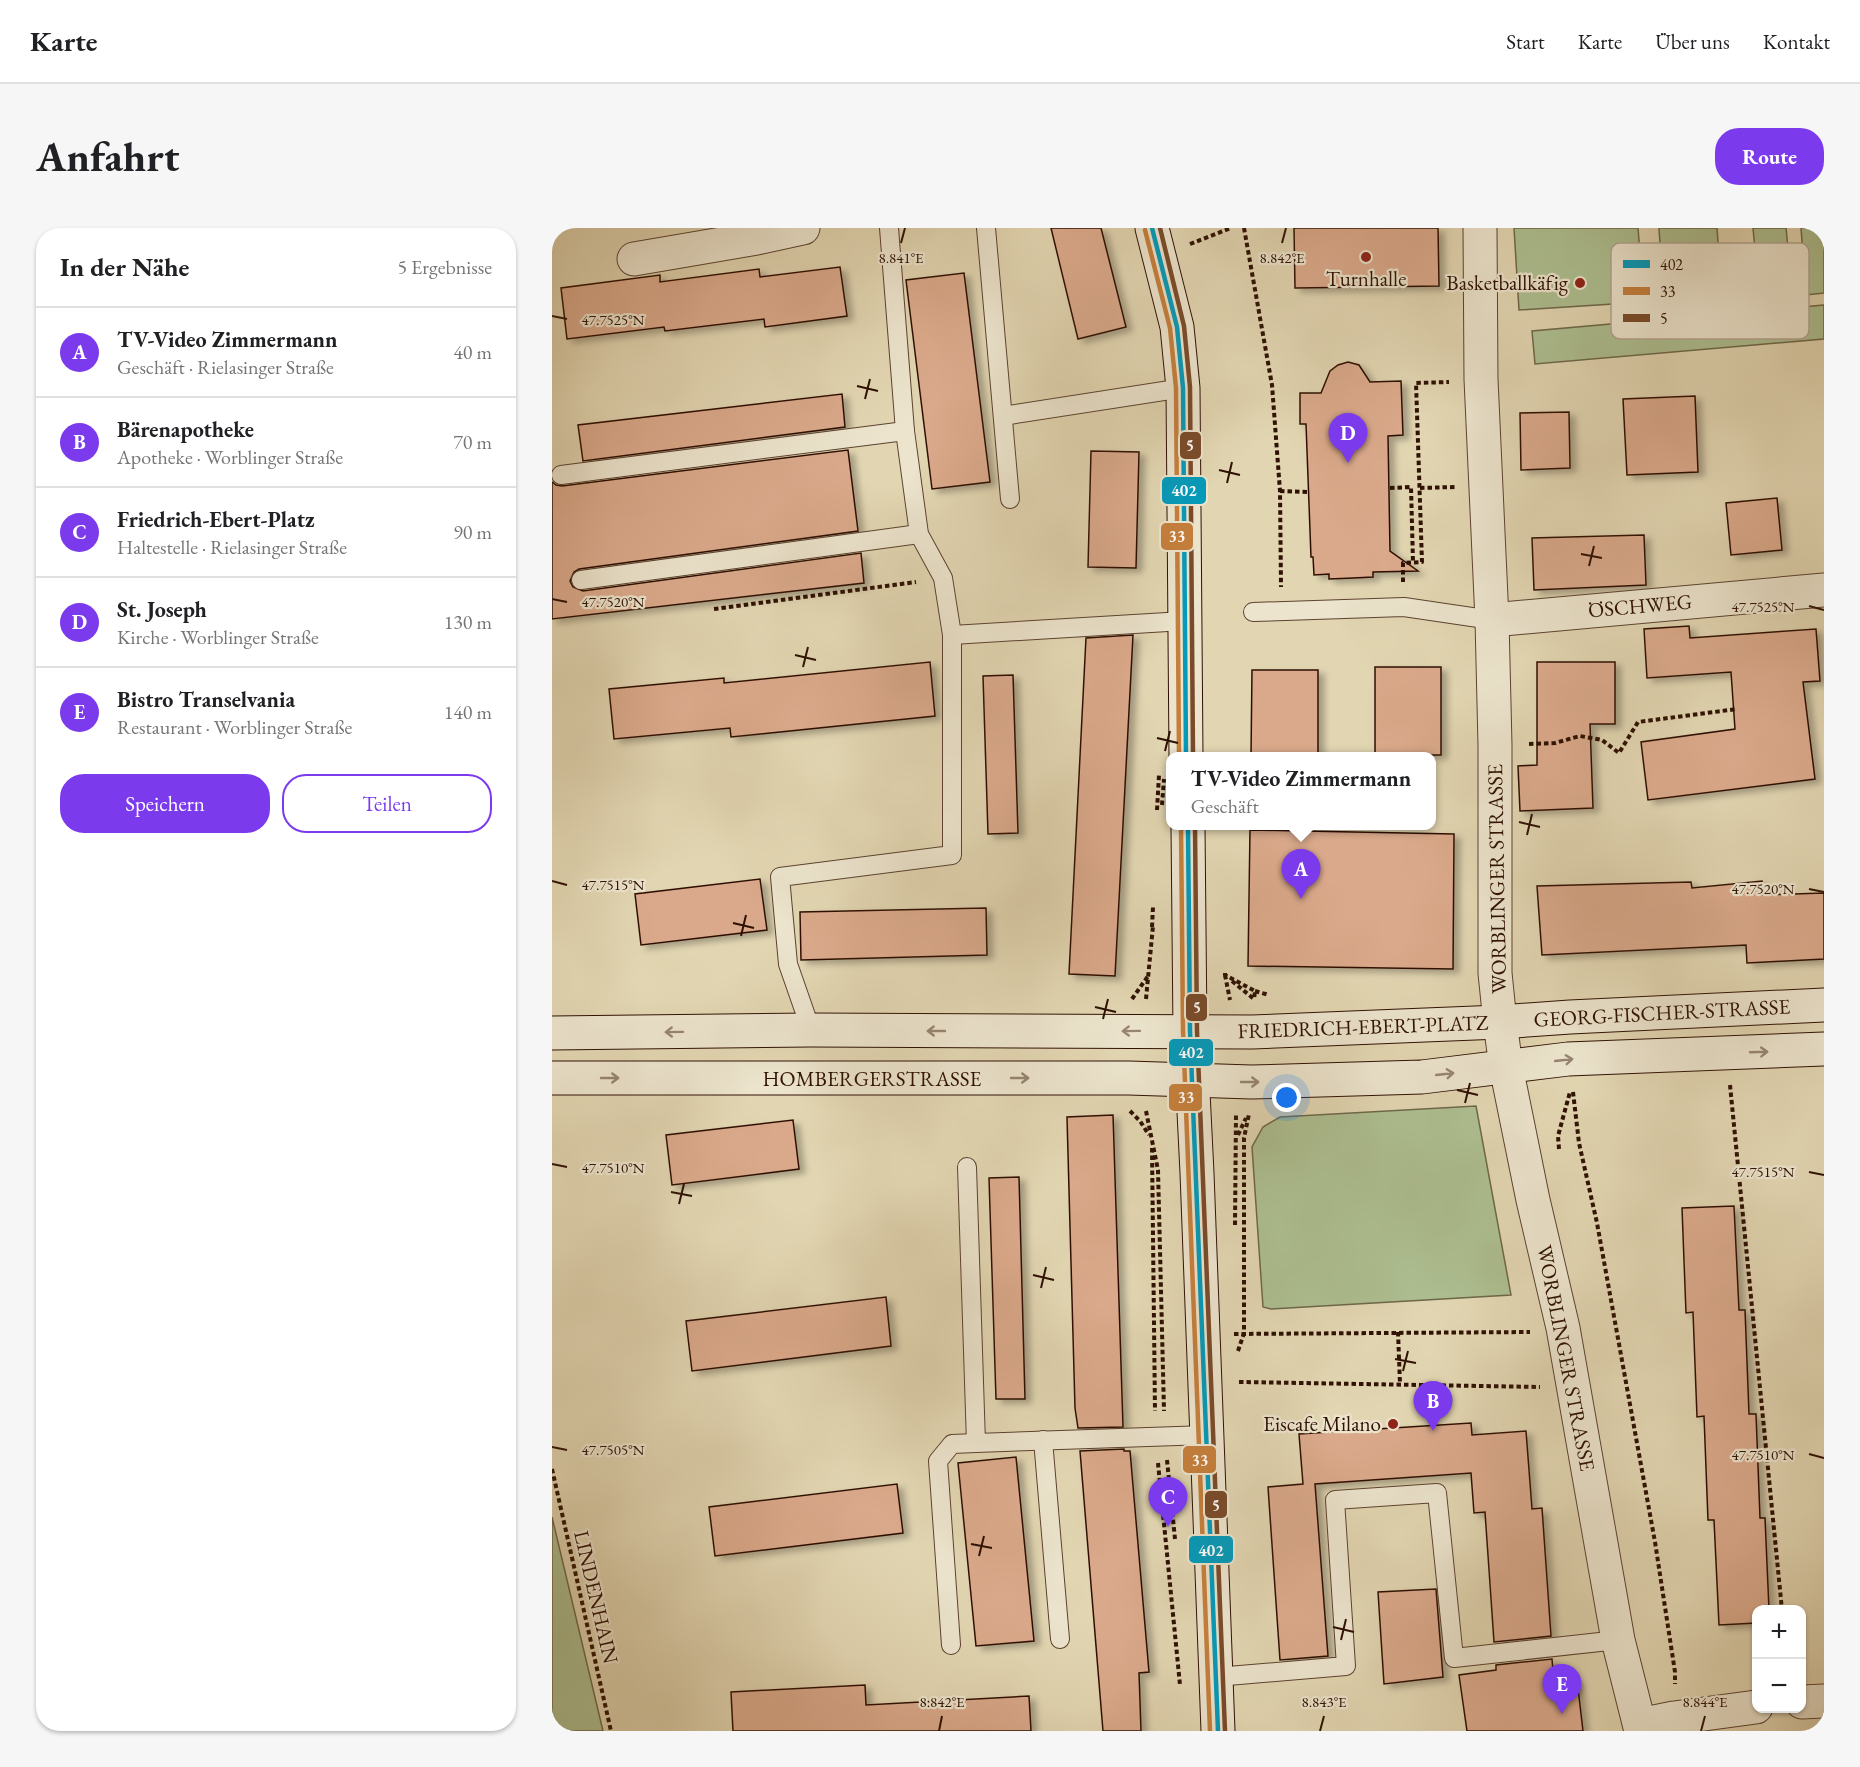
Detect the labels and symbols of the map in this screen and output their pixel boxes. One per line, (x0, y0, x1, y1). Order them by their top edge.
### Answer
legend (1611, 243, 1809, 339)
text: 8.841°E (878, 248, 924, 267)
text: 8.842°E (1259, 248, 1305, 267)
marker: Turnhalle (1359, 250, 1373, 264)
text: 402 (1660, 254, 1683, 275)
place label: Turnhalle (1326, 265, 1406, 292)
place label: Basketballkäfig (1446, 269, 1569, 296)
marker: Basketballkäfig (1573, 276, 1587, 290)
text: 33 (1660, 281, 1676, 302)
text: 5 (1660, 308, 1668, 329)
text: 47.7525°N (582, 310, 645, 329)
pin: D (1328, 414, 1368, 463)
line badge: 5 (1179, 431, 1202, 460)
text: 5 (1186, 435, 1194, 456)
line badge: 402 (1161, 476, 1207, 505)
text: 402 (1171, 480, 1197, 501)
line badge: 33 (1160, 522, 1194, 551)
text: 33 (1169, 526, 1185, 547)
street label: ÖSCHWEG (1587, 588, 1693, 623)
text: 47.7520°N (582, 592, 645, 611)
text: 47.7525°N (1732, 597, 1795, 616)
street label: WORBLINGER STRASSE (1481, 764, 1512, 994)
pin: A (1282, 850, 1320, 899)
text: 47.7515°N (582, 875, 645, 894)
text: 47.7520°N (1732, 879, 1795, 898)
street label: GEORG-FISCHER-STRASSE (1533, 992, 1791, 1033)
line badge: 5 (1185, 993, 1208, 1022)
text: 5 (1193, 997, 1201, 1018)
street label: FRIEDRICH-EBERT-PLATZ (1237, 1009, 1489, 1044)
one-way arrow (927, 1025, 947, 1037)
one-way arrow (1122, 1025, 1142, 1037)
one-way arrow (664, 1026, 684, 1038)
line badge: 402 (1168, 1038, 1214, 1067)
text: 402 (1178, 1042, 1204, 1063)
one-way arrow (1749, 1046, 1769, 1057)
one-way arrow (1554, 1054, 1574, 1065)
street label: HOMBERGERSTRASSE (763, 1065, 982, 1092)
one-way arrow (1434, 1068, 1454, 1079)
one-way arrow (600, 1073, 620, 1084)
one-way arrow (1009, 1073, 1029, 1084)
one-way arrow (1240, 1076, 1260, 1088)
line badge: 33 (1168, 1083, 1203, 1112)
your location (1272, 1083, 1301, 1112)
text: 33 (1178, 1087, 1194, 1108)
text: 47.7510°N (582, 1158, 645, 1177)
text: 47.7515°N (1732, 1162, 1795, 1181)
street label: WORBLINGER STRASSE (1531, 1243, 1602, 1473)
pin: B (1414, 1382, 1452, 1431)
place label: Eiscafe Milano (1263, 1410, 1381, 1437)
marker: Eiscafe Milano (1386, 1417, 1400, 1431)
text: 47.7505°N (582, 1440, 645, 1459)
line badge: 33 (1182, 1445, 1217, 1474)
text: 47.7510°N (1732, 1445, 1795, 1464)
text: 33 (1192, 1450, 1208, 1471)
pin: C (1148, 1478, 1188, 1527)
line badge: 5 (1204, 1490, 1228, 1519)
text: 5 (1212, 1495, 1220, 1516)
street label: LINDENHAIN (568, 1528, 625, 1666)
line badge: 402 (1188, 1535, 1234, 1564)
text: 402 (1198, 1540, 1224, 1561)
pin: E (1542, 1664, 1582, 1714)
text: 8.842°E (919, 1692, 965, 1711)
text: 8.843°E (1301, 1692, 1347, 1711)
text: 8.844°E (1682, 1692, 1728, 1711)

